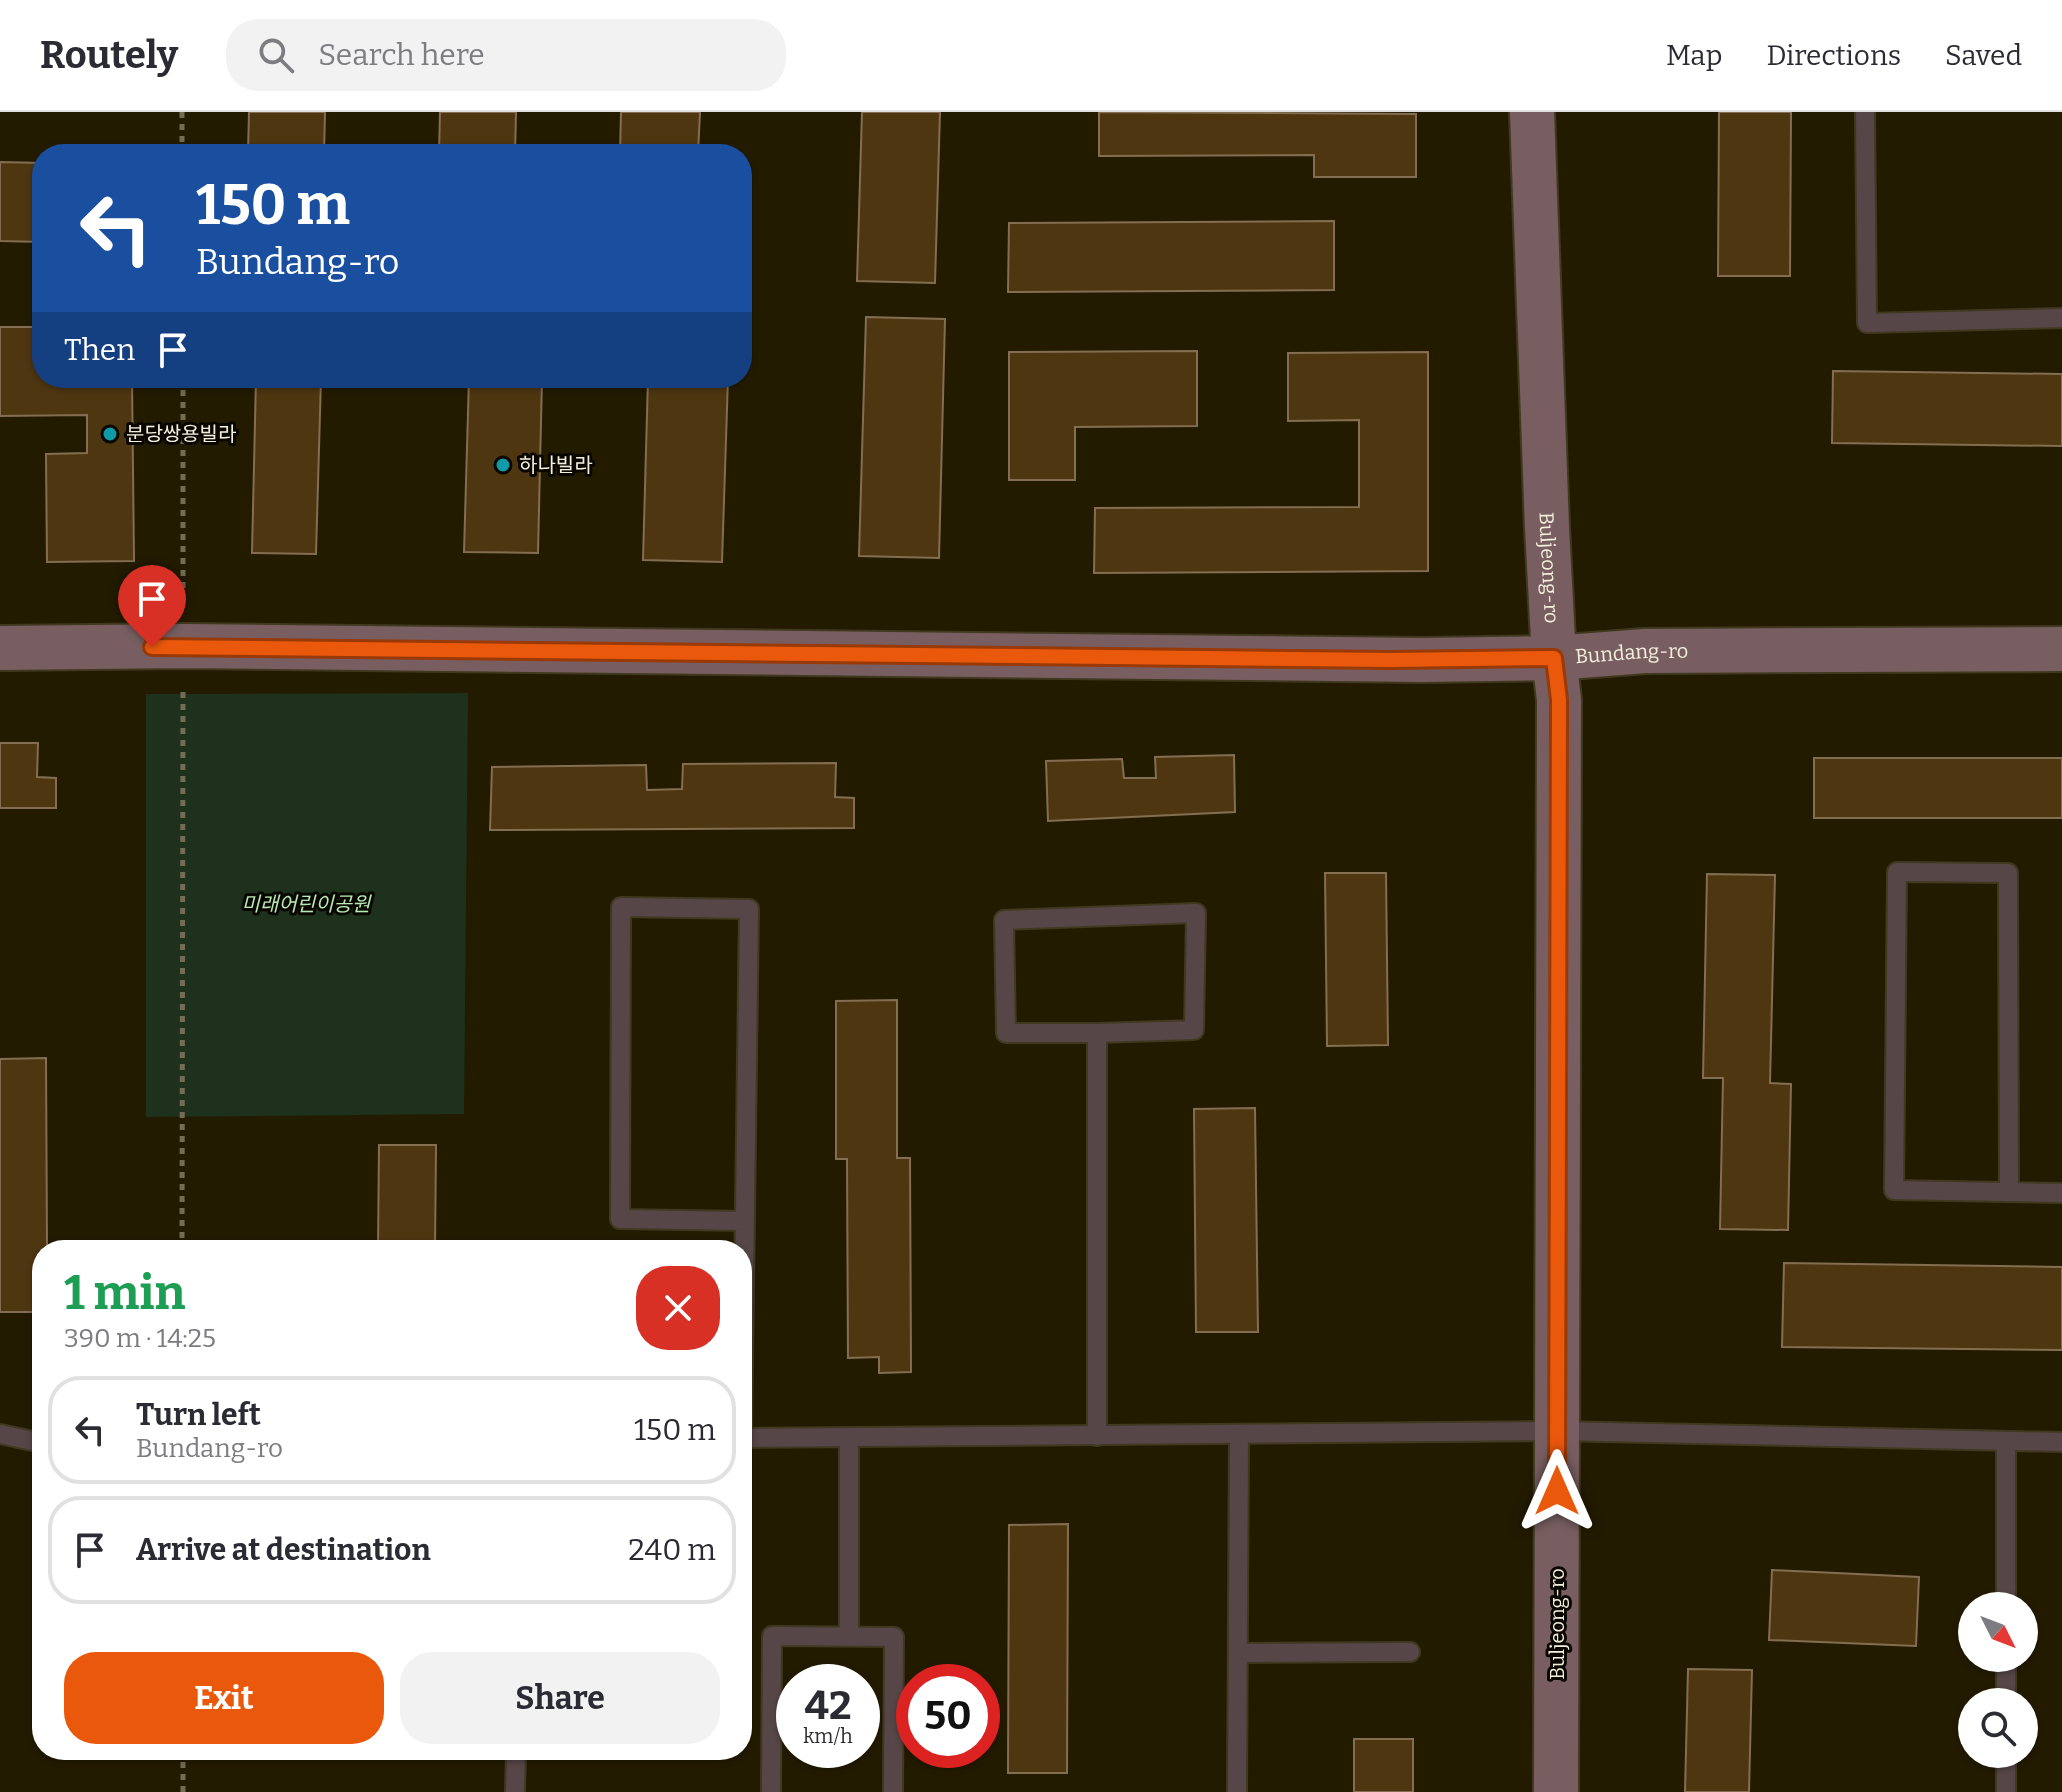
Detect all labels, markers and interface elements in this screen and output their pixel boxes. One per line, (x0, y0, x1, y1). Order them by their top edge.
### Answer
search box (226, 19, 786, 91)
text: Routely (40, 32, 178, 78)
icon: search (254, 33, 298, 77)
text: Search here (318, 37, 485, 73)
text: Map (1666, 39, 1722, 72)
text: Directions (1766, 39, 1901, 72)
text: Saved (1945, 39, 2022, 72)
text: 150 m (196, 172, 350, 239)
icon: left (64, 176, 168, 280)
text: Bundang-ro (196, 240, 399, 284)
icon: arrive (151, 328, 195, 372)
text: Then (64, 332, 135, 368)
place label: 분당쌍용빌라 (126, 422, 236, 446)
marker: 분당쌍용빌라 (101, 425, 119, 443)
place label: 하나빌라 (519, 453, 593, 477)
marker: 하나빌라 (494, 456, 512, 474)
street label: Buljeong-ro (1534, 512, 1564, 624)
pin (118, 565, 186, 647)
icon: arrive (130, 577, 174, 621)
street label: Bundang-ro (1574, 639, 1688, 668)
park label: 미래어린이공원 (242, 892, 372, 916)
text: 1 min (64, 1264, 185, 1322)
button: close (636, 1266, 720, 1350)
text: 390 m · 14:25 (64, 1323, 216, 1354)
text: Turn left (136, 1397, 261, 1433)
icon: left (68, 1408, 112, 1452)
text: 150 m (634, 1412, 716, 1448)
text: Bundang-ro (136, 1433, 283, 1464)
position arrow (1515, 1449, 1599, 1533)
icon: arrive (68, 1528, 112, 1572)
text: Arrive at destination (136, 1532, 431, 1568)
text: 240 m (628, 1532, 716, 1568)
street label: Buljeong-ro (1545, 1568, 1570, 1680)
north arrow (1958, 1592, 2038, 1672)
map controls (1958, 1592, 2038, 1768)
button: Exit (64, 1652, 384, 1744)
button: Share (400, 1652, 720, 1744)
speed limit sign: 50 (896, 1664, 1000, 1768)
text: 42 (805, 1682, 851, 1730)
button: search (1958, 1688, 2038, 1768)
text: km/h (803, 1724, 853, 1748)

